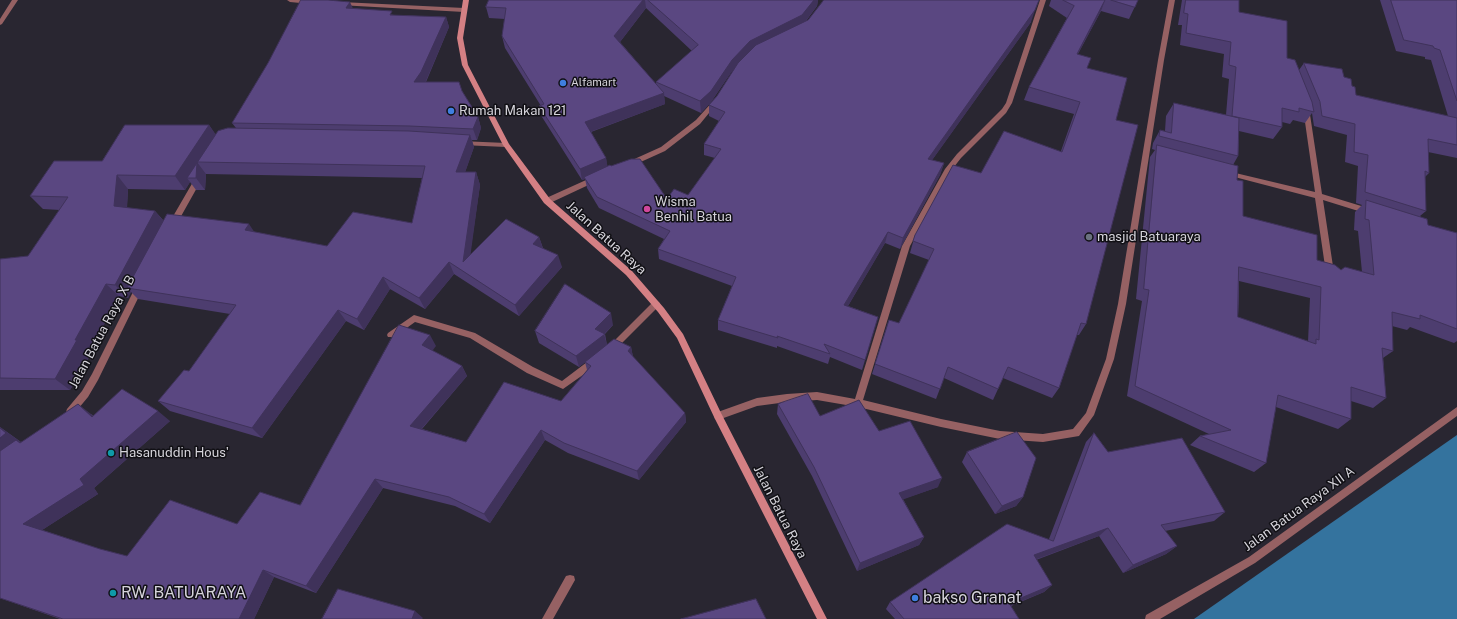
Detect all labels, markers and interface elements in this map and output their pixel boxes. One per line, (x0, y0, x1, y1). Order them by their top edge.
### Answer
place label: Alfamart (571, 76, 616, 90)
marker: Alfamart (558, 78, 568, 88)
place label: Rumah Makan 121 (459, 103, 566, 119)
marker: Rumah Makan 121 (446, 106, 456, 116)
place label: Wisma Benhil Batua (655, 194, 732, 225)
street label: Jalan Batua Raya (563, 198, 649, 278)
marker: Wisma Benhil Batua (642, 204, 652, 214)
place label: masjid Batuaraya (1097, 229, 1201, 245)
marker: masjid Batuaraya (1084, 232, 1094, 242)
street label: Jalan Batua Raya X B (66, 273, 138, 391)
place label: Hasanuddin Hous' (119, 445, 229, 461)
marker: Hasanuddin Hous' (106, 448, 116, 458)
street label: Jalan Batua Raya (750, 463, 810, 561)
street label: Jalan Batua Raya XII A (1240, 463, 1358, 555)
place label: RW. BATUARAYA (121, 583, 246, 603)
marker: RW. BATUARAYA (108, 588, 118, 598)
place label: bakso Granat (923, 588, 1022, 608)
marker: bakso Granat (910, 593, 920, 603)

